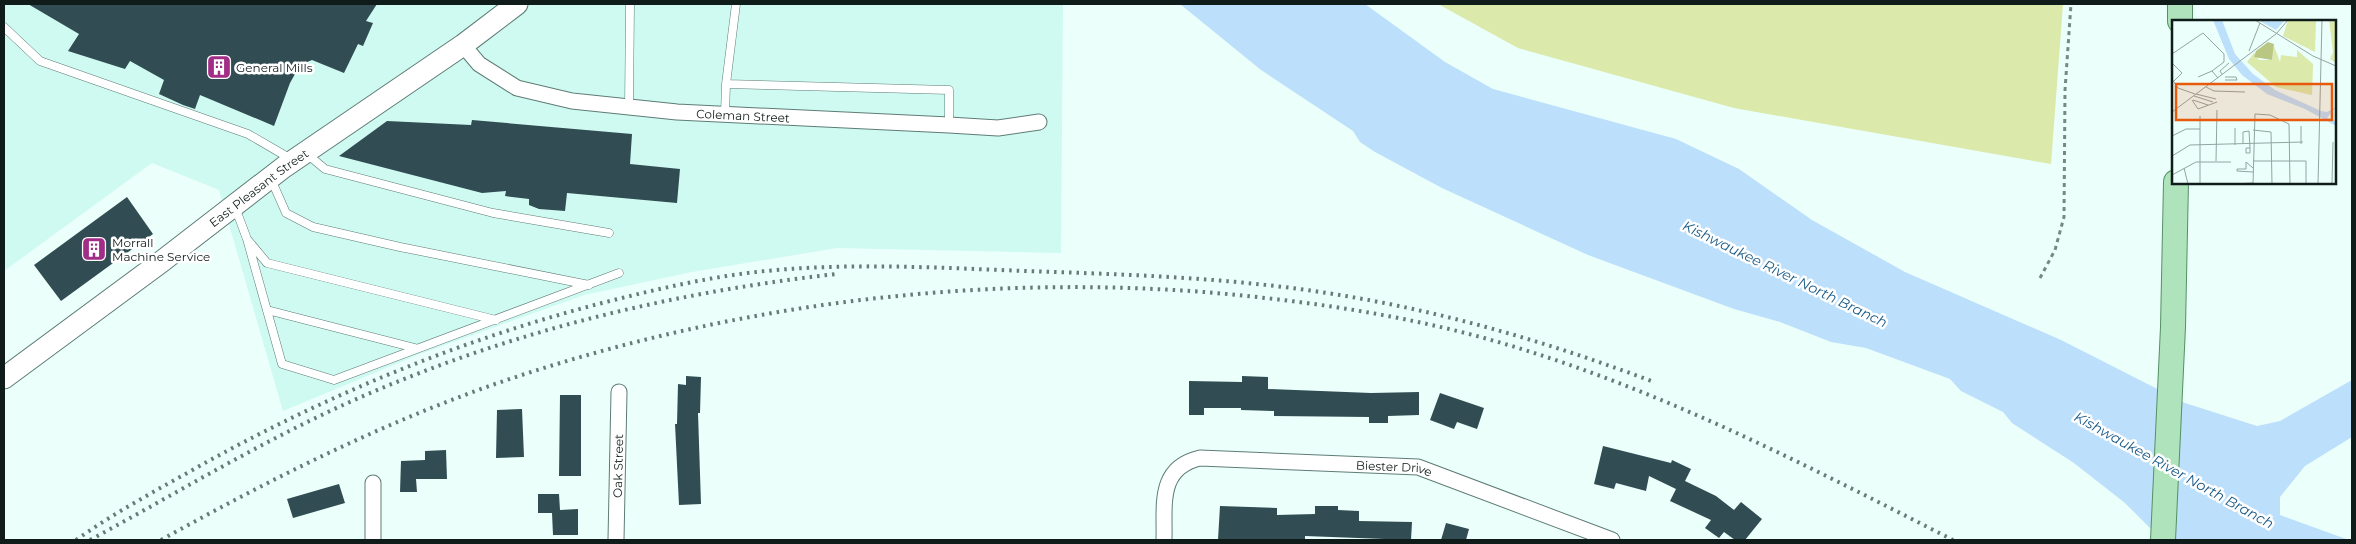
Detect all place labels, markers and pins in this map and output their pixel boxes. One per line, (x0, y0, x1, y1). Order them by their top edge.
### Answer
building icon: General Mills (206, 54, 232, 80)
place label: General Mills (236, 60, 313, 75)
place label: Morrall Machine Service (112, 235, 210, 264)
building icon: Morrall Machine Service (81, 236, 107, 262)

